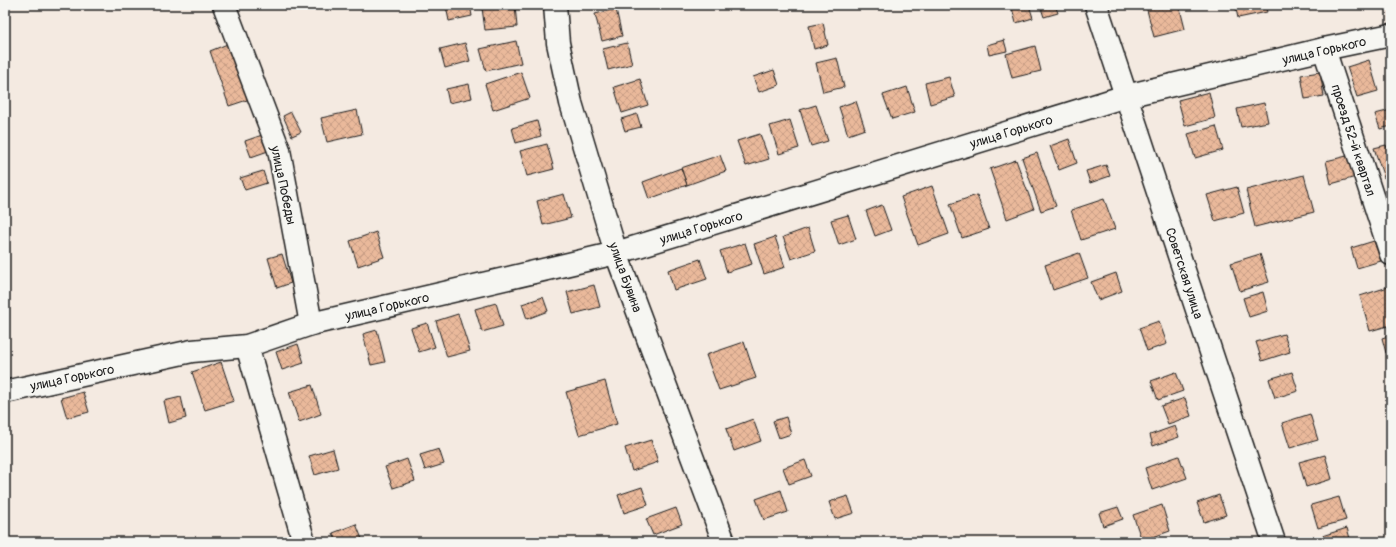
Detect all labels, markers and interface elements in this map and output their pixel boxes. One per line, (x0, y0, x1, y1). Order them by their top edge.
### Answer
street label: улица Горького (1280, 34, 1368, 69)
street label: проезд 52-й квартал (1327, 82, 1379, 198)
street label: улица Горького (967, 112, 1055, 152)
street label: улица Победы (267, 143, 299, 226)
street label: улица Горького (657, 208, 745, 248)
street label: Советская улица (1162, 226, 1206, 321)
street label: улица Бувина (605, 239, 645, 315)
street label: улица Горького (343, 290, 431, 325)
street label: улица Горького (28, 361, 116, 395)

